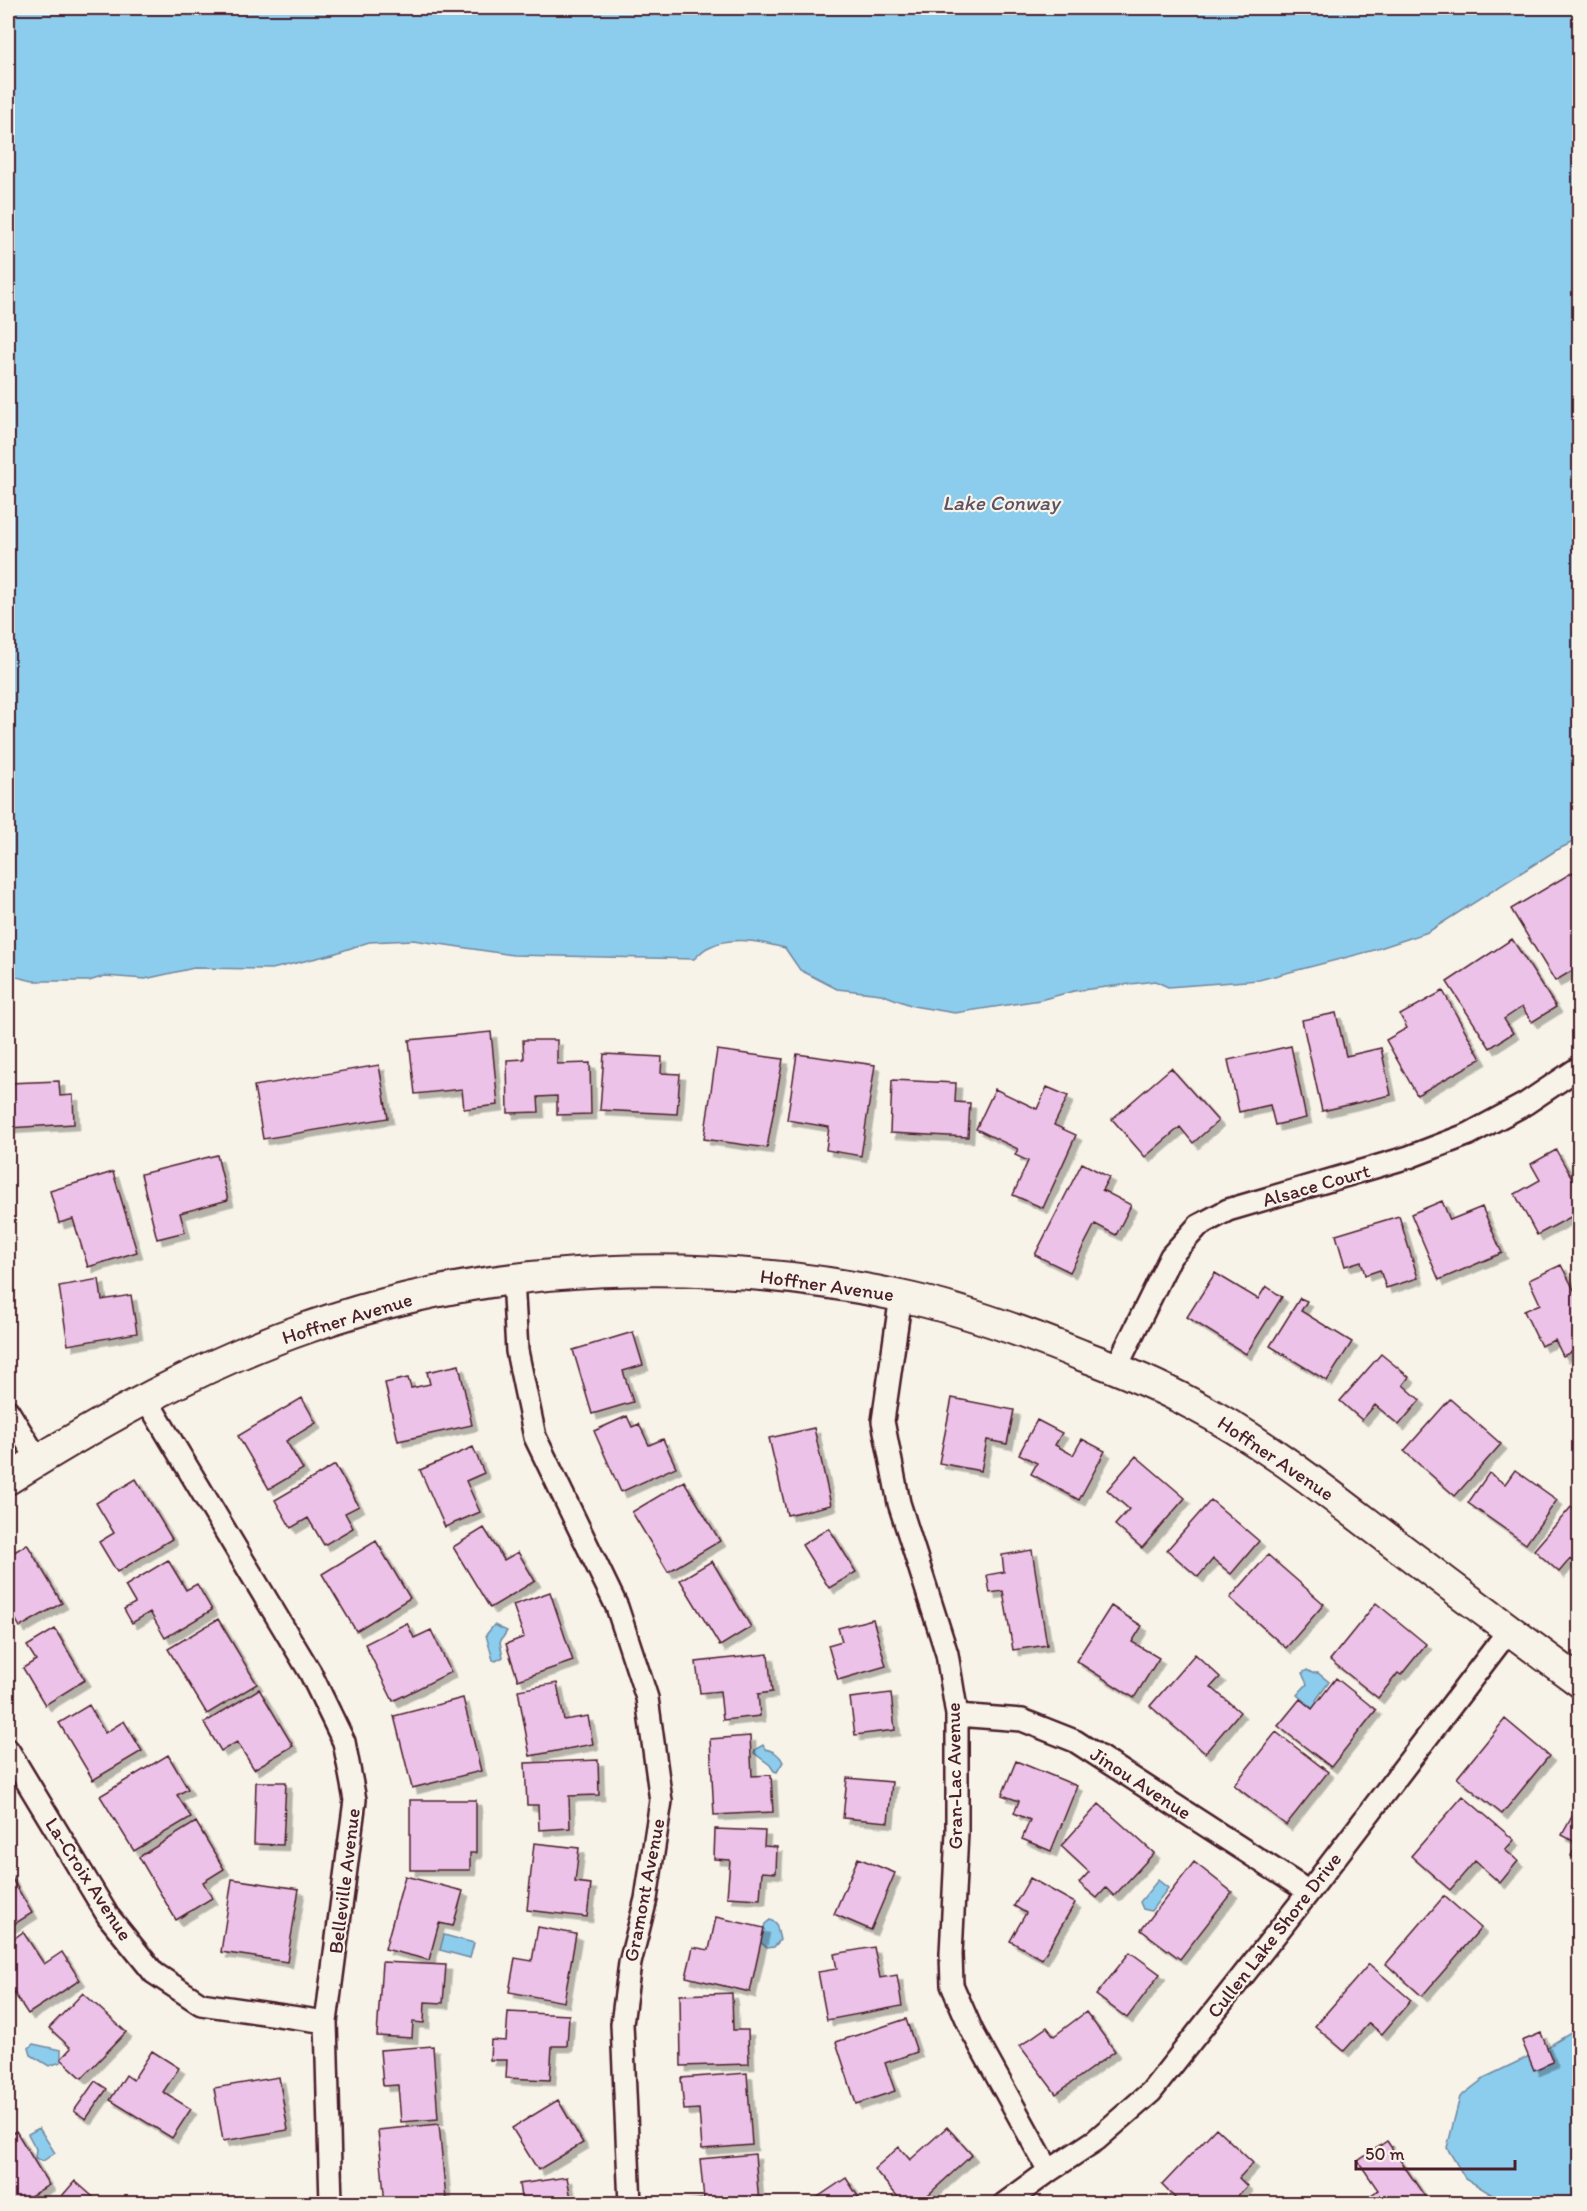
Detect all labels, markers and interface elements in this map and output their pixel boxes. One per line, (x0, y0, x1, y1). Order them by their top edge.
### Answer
water label: Lake Conway (942, 490, 1062, 515)
street label: Alsace Court (1260, 1158, 1373, 1212)
street label: Hoffner Avenue (758, 1264, 896, 1306)
street label: Hoffner Avenue (279, 1287, 415, 1349)
street label: Hoffner Avenue (1213, 1410, 1339, 1506)
street label: Gran-Lac Avenue (941, 1702, 967, 1850)
street label: Jinou Avenue (1086, 1741, 1196, 1825)
street label: Belleville Avenue (323, 1807, 365, 1955)
street label: La-Croix Avenue (40, 1813, 138, 1945)
street label: Gramont Avenue (618, 1816, 670, 1964)
street label: Cullen Lake Shore Drive (1202, 1847, 1346, 2023)
scale bar (1356, 2133, 1515, 2171)
text: 50 m (1365, 2143, 1405, 2165)

